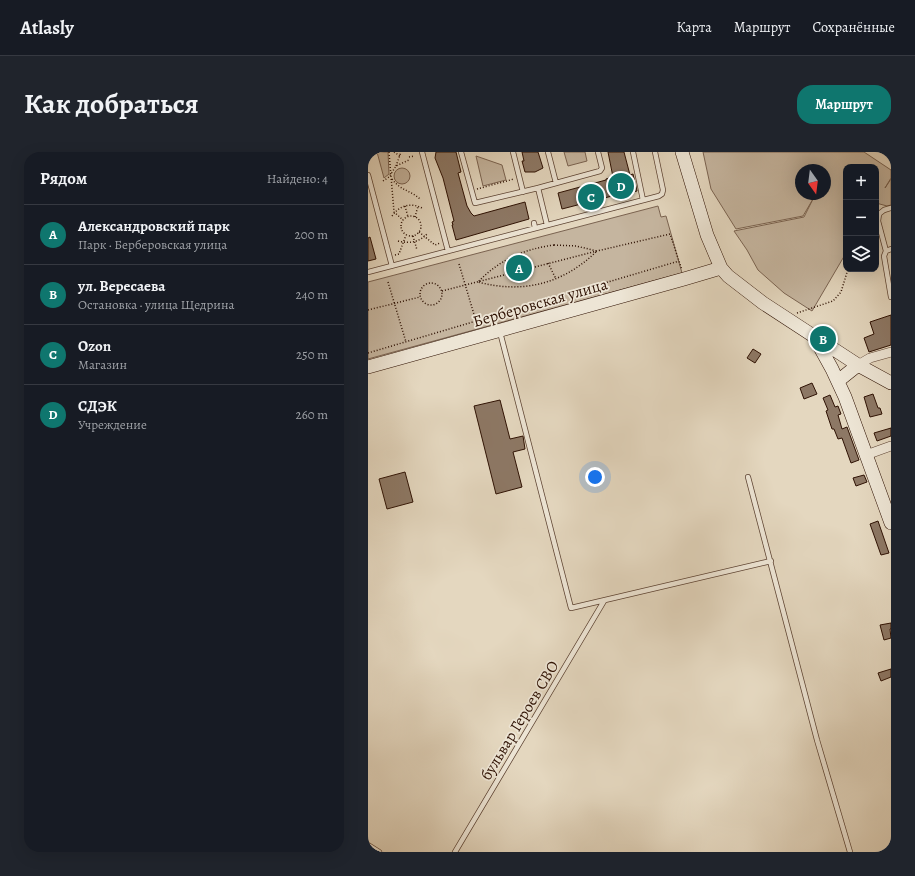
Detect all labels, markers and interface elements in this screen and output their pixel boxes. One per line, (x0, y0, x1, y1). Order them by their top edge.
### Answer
text: Atlasly (20, 15, 74, 41)
text: Карта (677, 18, 712, 37)
text: Маршрут (734, 18, 790, 37)
text: Сохранённые (812, 18, 895, 37)
text: Как добраться (24, 85, 199, 123)
button: Маршрут (797, 85, 891, 124)
north arrow (795, 164, 831, 200)
map controls (843, 164, 879, 272)
button: + (843, 164, 879, 200)
text: Рядом (40, 167, 87, 190)
text: Найдено: 4 (267, 170, 328, 187)
pin: D (608, 171, 634, 201)
pin: C (578, 182, 604, 212)
button: − (843, 200, 879, 236)
text: Александровский парк (78, 216, 230, 236)
text: A (49, 226, 57, 243)
text: 200 m (295, 226, 328, 243)
text: Парк · Берберовская улица (78, 236, 227, 253)
button: layers (843, 236, 879, 272)
pin: A (506, 253, 532, 283)
street label: Берберовская улица (470, 273, 611, 333)
text: ул. Вересаева (78, 276, 166, 296)
text: B (49, 286, 57, 303)
text: 240 m (296, 286, 328, 303)
text: Остановка · улица Щедрина (78, 296, 234, 313)
pin: B (810, 324, 836, 354)
text: Ozon (78, 336, 111, 356)
text: C (49, 346, 57, 363)
text: 250 m (296, 346, 328, 363)
text: Магазин (78, 356, 127, 373)
text: СДЭК (78, 396, 117, 416)
text: D (48, 406, 58, 423)
text: 260 m (295, 406, 328, 423)
text: Учреждение (78, 416, 147, 433)
your location (585, 467, 605, 487)
street label: бульвар Героев СВО (475, 656, 564, 785)

